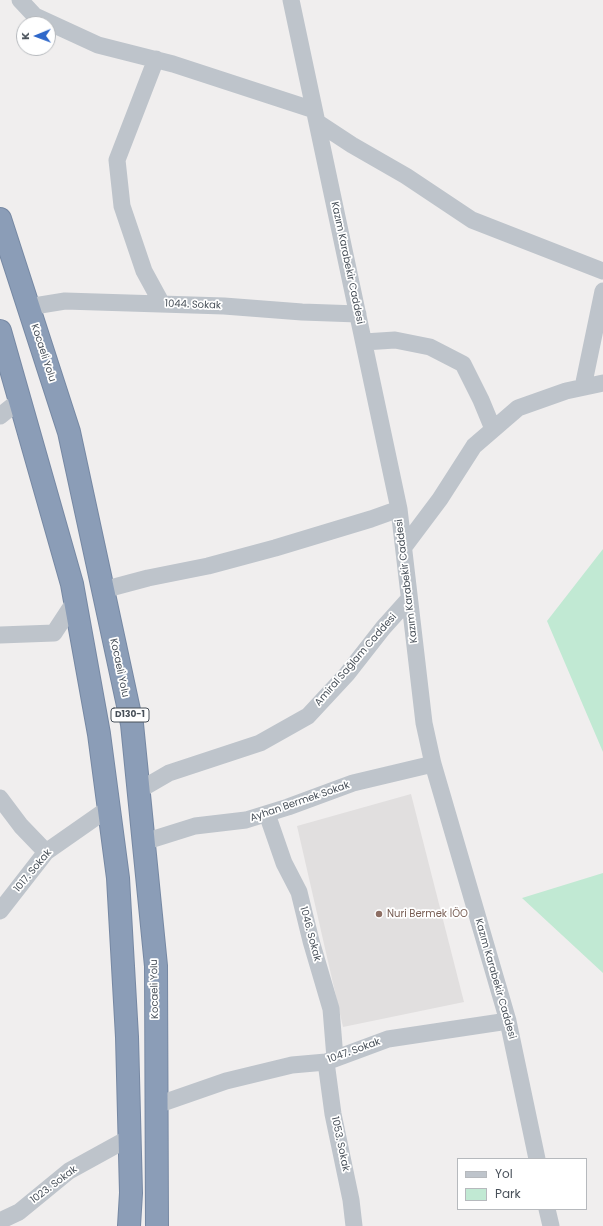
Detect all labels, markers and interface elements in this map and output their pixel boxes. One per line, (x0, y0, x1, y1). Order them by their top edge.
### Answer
north arrow (16, 16, 56, 56)
text: K (17, 32, 33, 40)
street label: Kazım Karabekir Caddesi (328, 201, 366, 325)
street label: 1044. Sokak (165, 298, 221, 312)
street label: Kocaeli̇ Yolu (28, 323, 58, 383)
street label: Kazım Karabekir Caddesi (393, 518, 421, 644)
street label: Amiral Sağlam Caddesi (313, 611, 399, 709)
street label: Kocaeli̇ Yolu (107, 637, 131, 699)
road number: D130-1 (111, 708, 149, 722)
street label: Ayhan Bermek Sokak (249, 779, 351, 825)
street label: 1017. Sokak (12, 847, 54, 895)
street label: 1046. Sokak (297, 905, 323, 963)
place label: Nuri Bermek İÖO (387, 908, 468, 920)
marker: Nuri Bermek İÖO (374, 909, 384, 919)
street label: Kazım Karabekir Caddesi (472, 917, 518, 1041)
street label: Kocaeli̇ Yolu (148, 959, 162, 1019)
street label: 1047. Sokak (326, 1036, 382, 1066)
street label: 1053. Sokak (328, 1115, 352, 1173)
legend (457, 1158, 587, 1210)
street label: 1023. Sokak (28, 1164, 80, 1206)
text: Yol (495, 1165, 513, 1182)
text: Park (495, 1185, 521, 1202)

